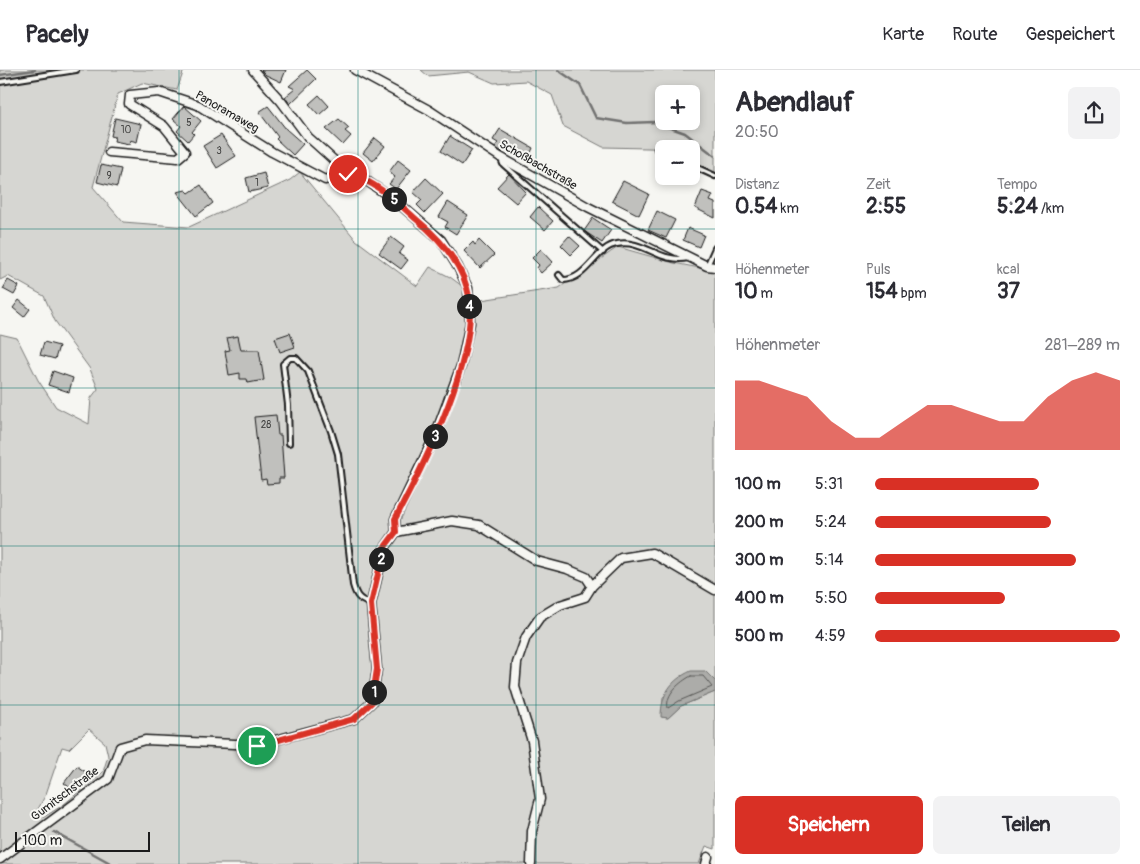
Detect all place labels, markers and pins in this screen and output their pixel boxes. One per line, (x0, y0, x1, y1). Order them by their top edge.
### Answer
pin (327, 153, 369, 195)
pin: 5 (382, 186, 406, 212)
pin: 4 (456, 294, 482, 318)
pin: 3 (422, 424, 448, 448)
pin: 2 (368, 546, 394, 572)
pin: 1 (362, 680, 386, 704)
pin (236, 725, 278, 767)

